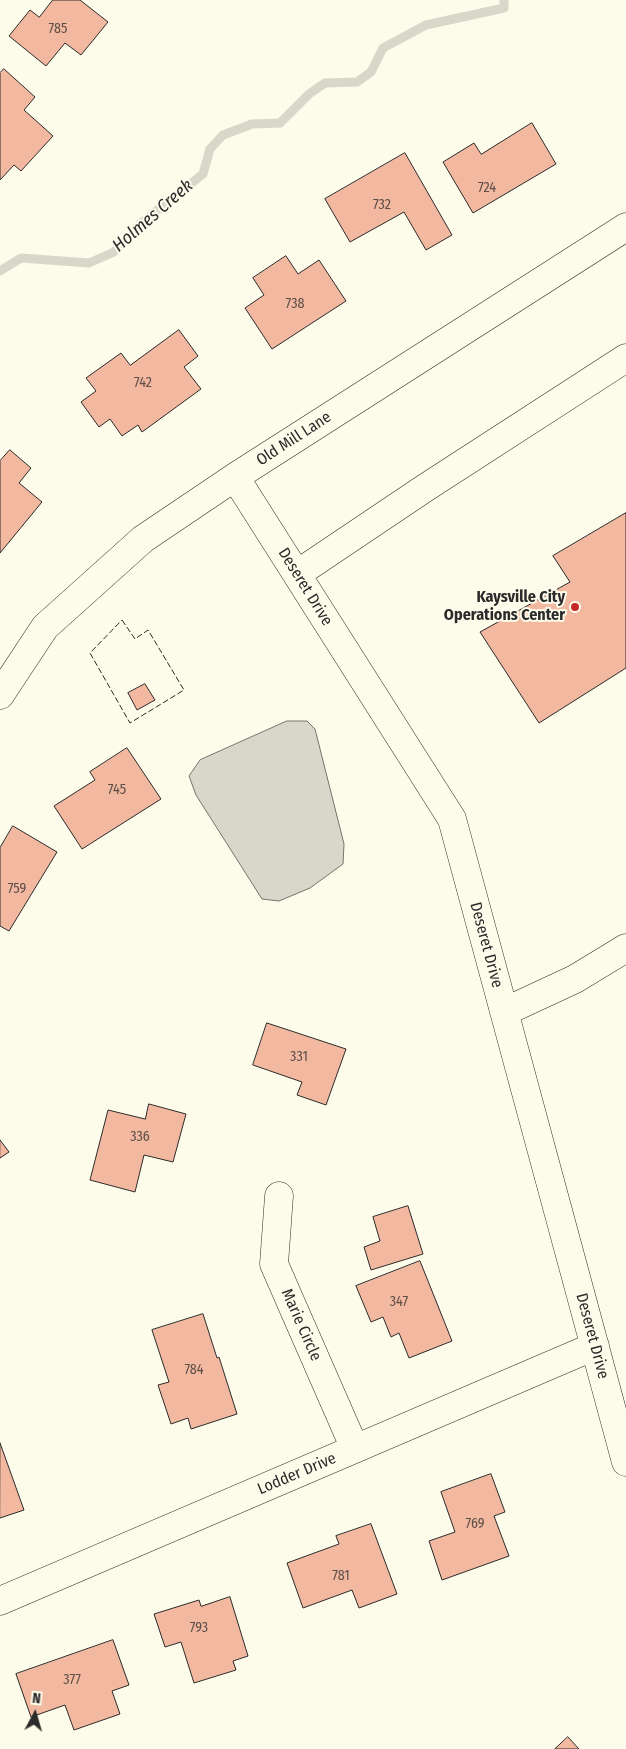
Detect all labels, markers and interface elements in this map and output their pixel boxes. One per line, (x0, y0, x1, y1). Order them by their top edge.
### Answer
house number: 785 (49, 21, 67, 37)
water label: Holmes Creek (108, 175, 198, 257)
house number: 724 (478, 180, 496, 196)
house number: 732 (373, 197, 391, 213)
house number: 738 (286, 296, 304, 312)
house number: 742 (134, 375, 152, 391)
street label: Old Mill Lane (253, 408, 335, 470)
street label: Deseret Drive (274, 545, 336, 629)
place label: Kaysville City Operations Center (444, 588, 565, 626)
marker: Kaysville City Operations Center (569, 601, 581, 613)
house number: 745 (108, 782, 126, 798)
house number: 759 (8, 881, 26, 897)
street label: Deseret Drive (465, 900, 507, 990)
house number: 331 (290, 1049, 308, 1065)
house number: 336 (130, 1129, 150, 1145)
street label: Marie Circle (277, 1286, 325, 1364)
street label: Deseret Drive (571, 1291, 613, 1381)
house number: 347 (390, 1294, 408, 1310)
house number: 784 (184, 1362, 204, 1378)
street label: Lodder Drive (255, 1449, 339, 1499)
house number: 769 (466, 1516, 484, 1532)
house number: 781 (332, 1568, 350, 1584)
house number: 793 (190, 1620, 208, 1636)
house number: 377 (63, 1672, 81, 1688)
north arrow (10, 1689, 60, 1739)
text: N (32, 1690, 42, 1707)

